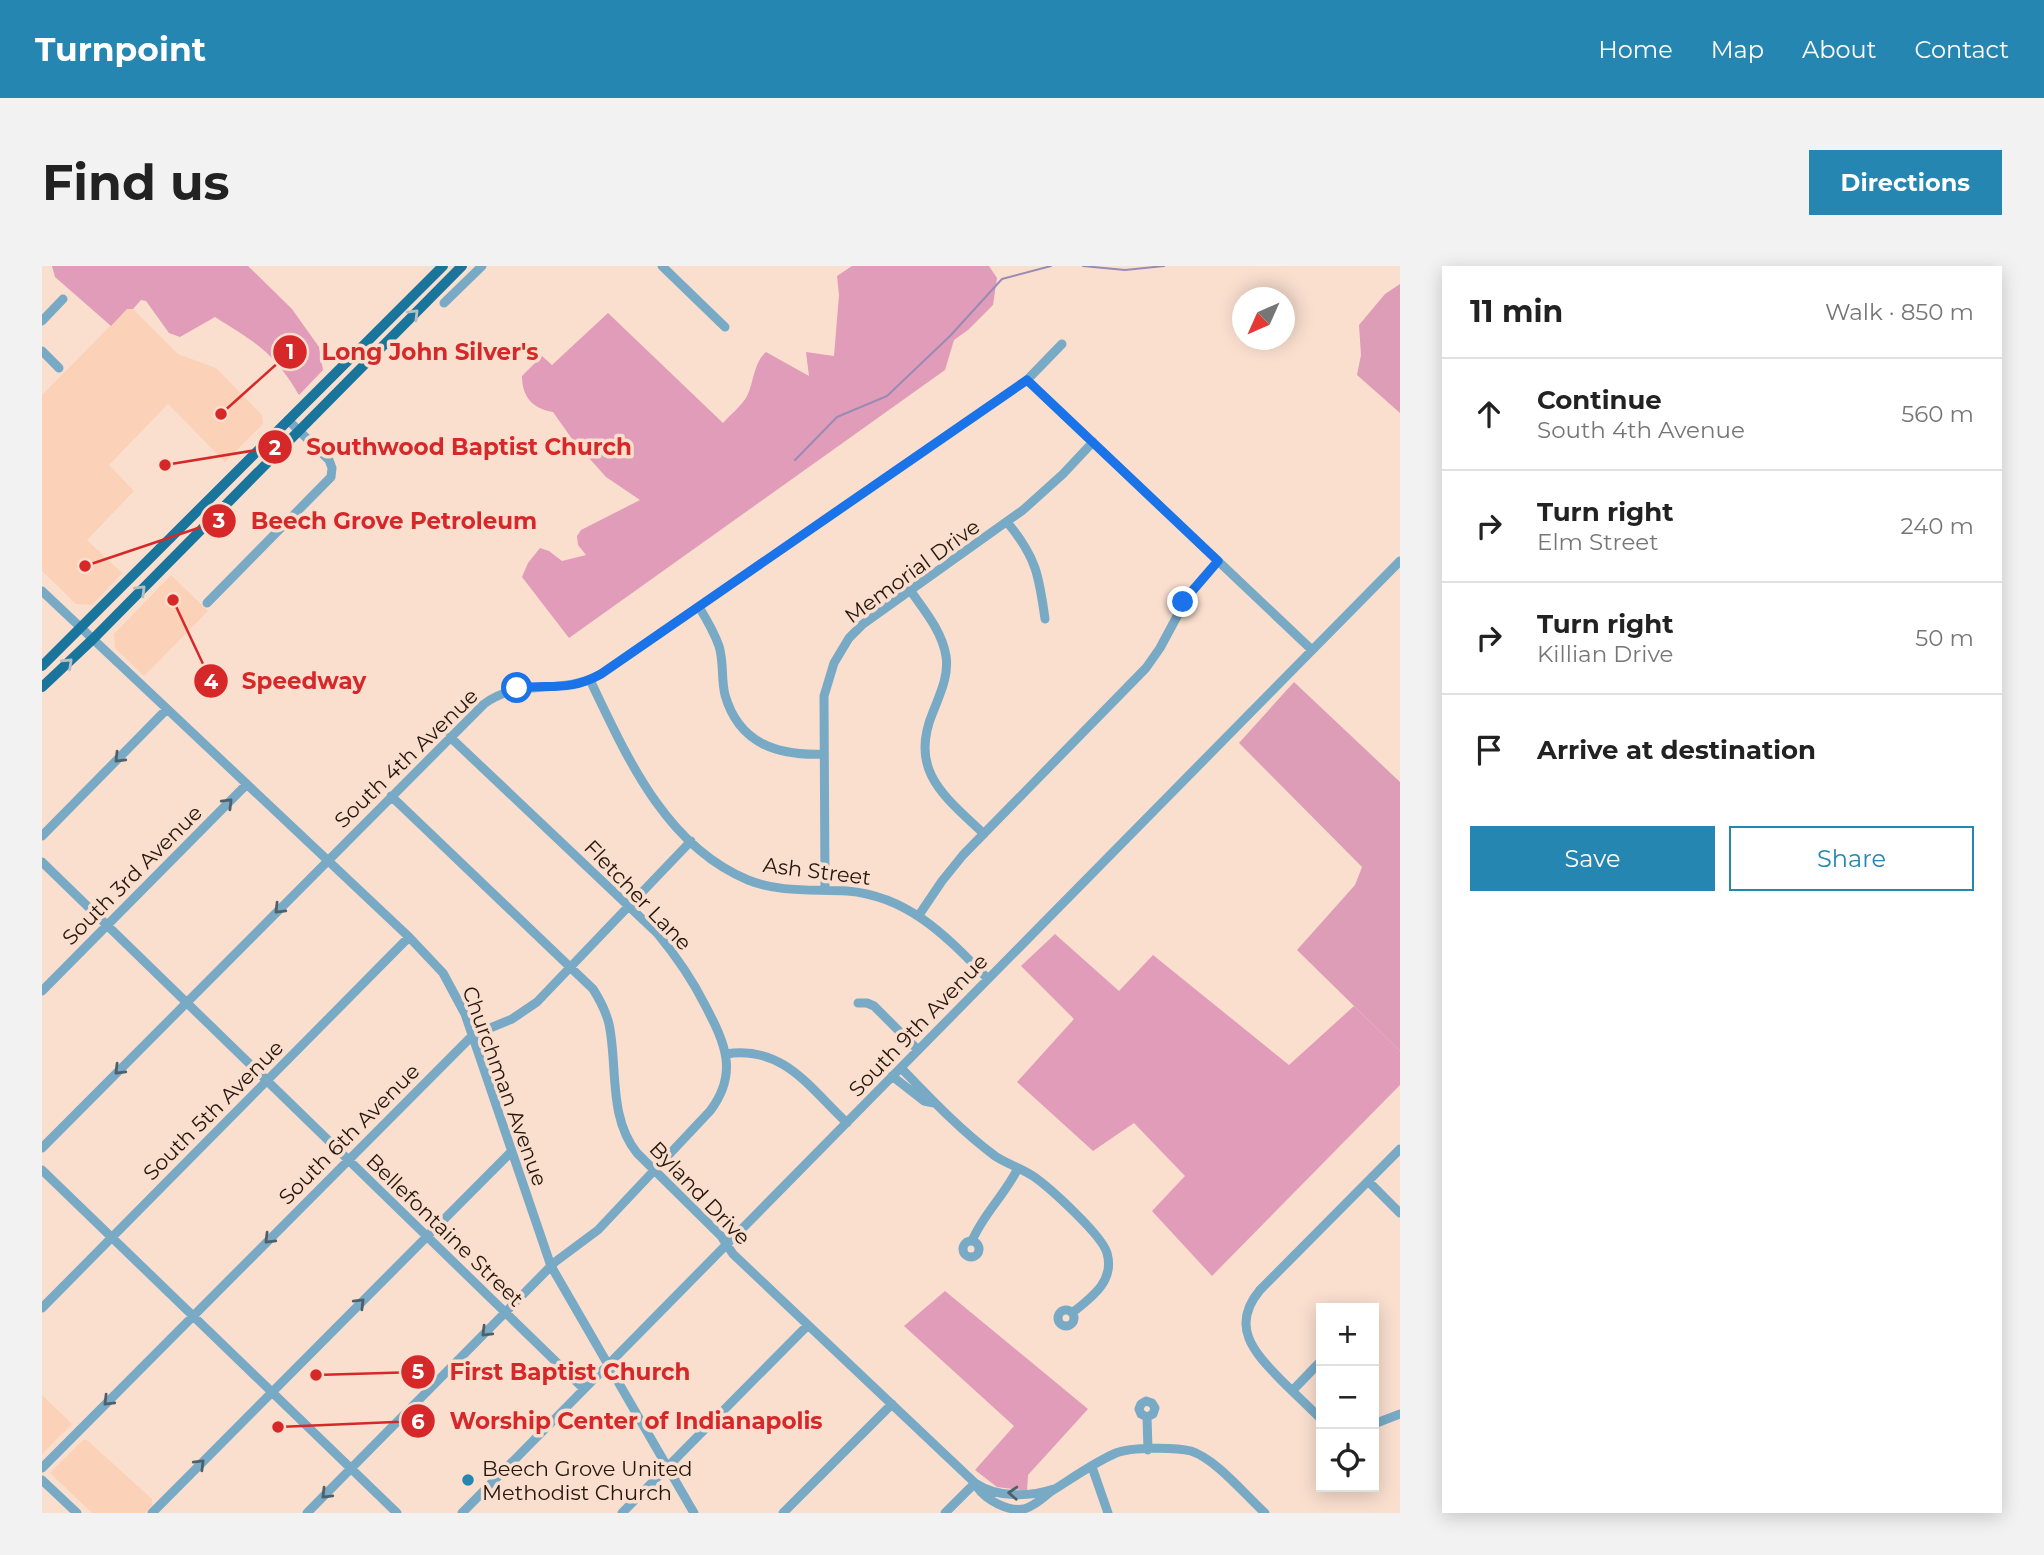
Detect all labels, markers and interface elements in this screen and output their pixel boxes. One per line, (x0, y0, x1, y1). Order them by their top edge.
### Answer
text: Turnpoint (35, 29, 206, 69)
text: Home (1598, 35, 1673, 64)
text: Map (1711, 35, 1764, 64)
text: About (1802, 35, 1876, 64)
text: Contact (1914, 35, 2009, 64)
button: Directions (1809, 150, 2002, 215)
text: Find us (42, 153, 230, 212)
north arrow (1232, 287, 1295, 350)
text: 11 min (1470, 293, 1563, 330)
text: Walk · 850 m (1825, 298, 1974, 326)
one-way arrow (406, 309, 419, 322)
callout: Long John Silver's (272, 330, 553, 374)
text: Long John Silver's (321, 338, 539, 366)
text: 1 (286, 339, 294, 364)
text: Continue (1537, 384, 1662, 416)
icon: ahead (1470, 395, 1508, 433)
text: 560 m (1901, 400, 1974, 428)
text: South 4th Avenue (1537, 416, 1745, 444)
callout: Southwood Baptist Church (258, 425, 646, 469)
text: Southwood Baptist Church (306, 433, 632, 461)
text: 2 (269, 435, 281, 460)
text: Turn right (1537, 496, 1673, 528)
callout: Beech Grove Petroleum (202, 499, 551, 543)
text: Beech Grove Petroleum (251, 507, 537, 535)
icon: right (1470, 507, 1508, 545)
text: 3 (212, 508, 225, 533)
text: 240 m (1901, 512, 1974, 540)
street label: Memorial Drive (840, 514, 984, 628)
text: Elm Street (1537, 528, 1659, 556)
one-way arrow (133, 585, 146, 598)
route end (1167, 586, 1198, 617)
text: Turn right (1537, 608, 1673, 640)
icon: right (1470, 619, 1508, 657)
text: 50 m (1915, 624, 1974, 652)
text: Killian Drive (1537, 640, 1674, 668)
one-way arrow (60, 659, 73, 671)
callout: Speedway (193, 659, 380, 703)
text: Speedway (242, 667, 366, 695)
text: 4 (204, 669, 219, 694)
route start (501, 672, 532, 703)
street label: South 4th Avenue (329, 683, 483, 833)
icon: arrive (1470, 731, 1508, 769)
text: Arrive at destination (1537, 734, 1816, 766)
one-way arrow (115, 749, 128, 762)
one-way arrow (219, 799, 232, 812)
street label: South 3rd Avenue (57, 800, 207, 950)
button: Save (1470, 826, 1715, 891)
button: Share (1729, 826, 1974, 891)
street label: Fletcher Lane (579, 835, 697, 955)
street label: Ash Street (762, 852, 872, 890)
one-way arrow (275, 900, 288, 913)
street label: South 9th Avenue (843, 948, 993, 1102)
street label: Churchman Avenue (457, 983, 553, 1189)
street label: South 5th Avenue (138, 1035, 288, 1185)
street label: South 6th Avenue (273, 1058, 425, 1210)
one-way arrow (115, 1062, 127, 1074)
street label: Byland Drive (644, 1136, 756, 1250)
street label: Bellefontaine Street (361, 1148, 529, 1312)
one-way arrow (264, 1231, 277, 1244)
one-way arrow (352, 1298, 365, 1311)
map controls (1316, 1303, 1379, 1492)
button: + (1316, 1303, 1379, 1366)
one-way arrow (482, 1324, 495, 1337)
callout: First Baptist Church (401, 1350, 705, 1394)
text: First Baptist Church (449, 1358, 691, 1386)
text: 5 (412, 1359, 424, 1384)
button: − (1316, 1366, 1379, 1429)
one-way arrow (104, 1392, 117, 1405)
callout: Worship Center of Indianapolis (400, 1399, 837, 1443)
text: Worship Center of Indianapolis (449, 1407, 823, 1435)
text: 6 (411, 1409, 425, 1434)
button: locate (1316, 1429, 1379, 1492)
place label: Beech Grove United Methodist Church (482, 1456, 692, 1505)
one-way arrow (192, 1460, 205, 1473)
marker: Beech Grove United Methodist Church (460, 1472, 476, 1488)
one-way arrow (321, 1485, 334, 1498)
one-way arrow (1008, 1486, 1019, 1501)

